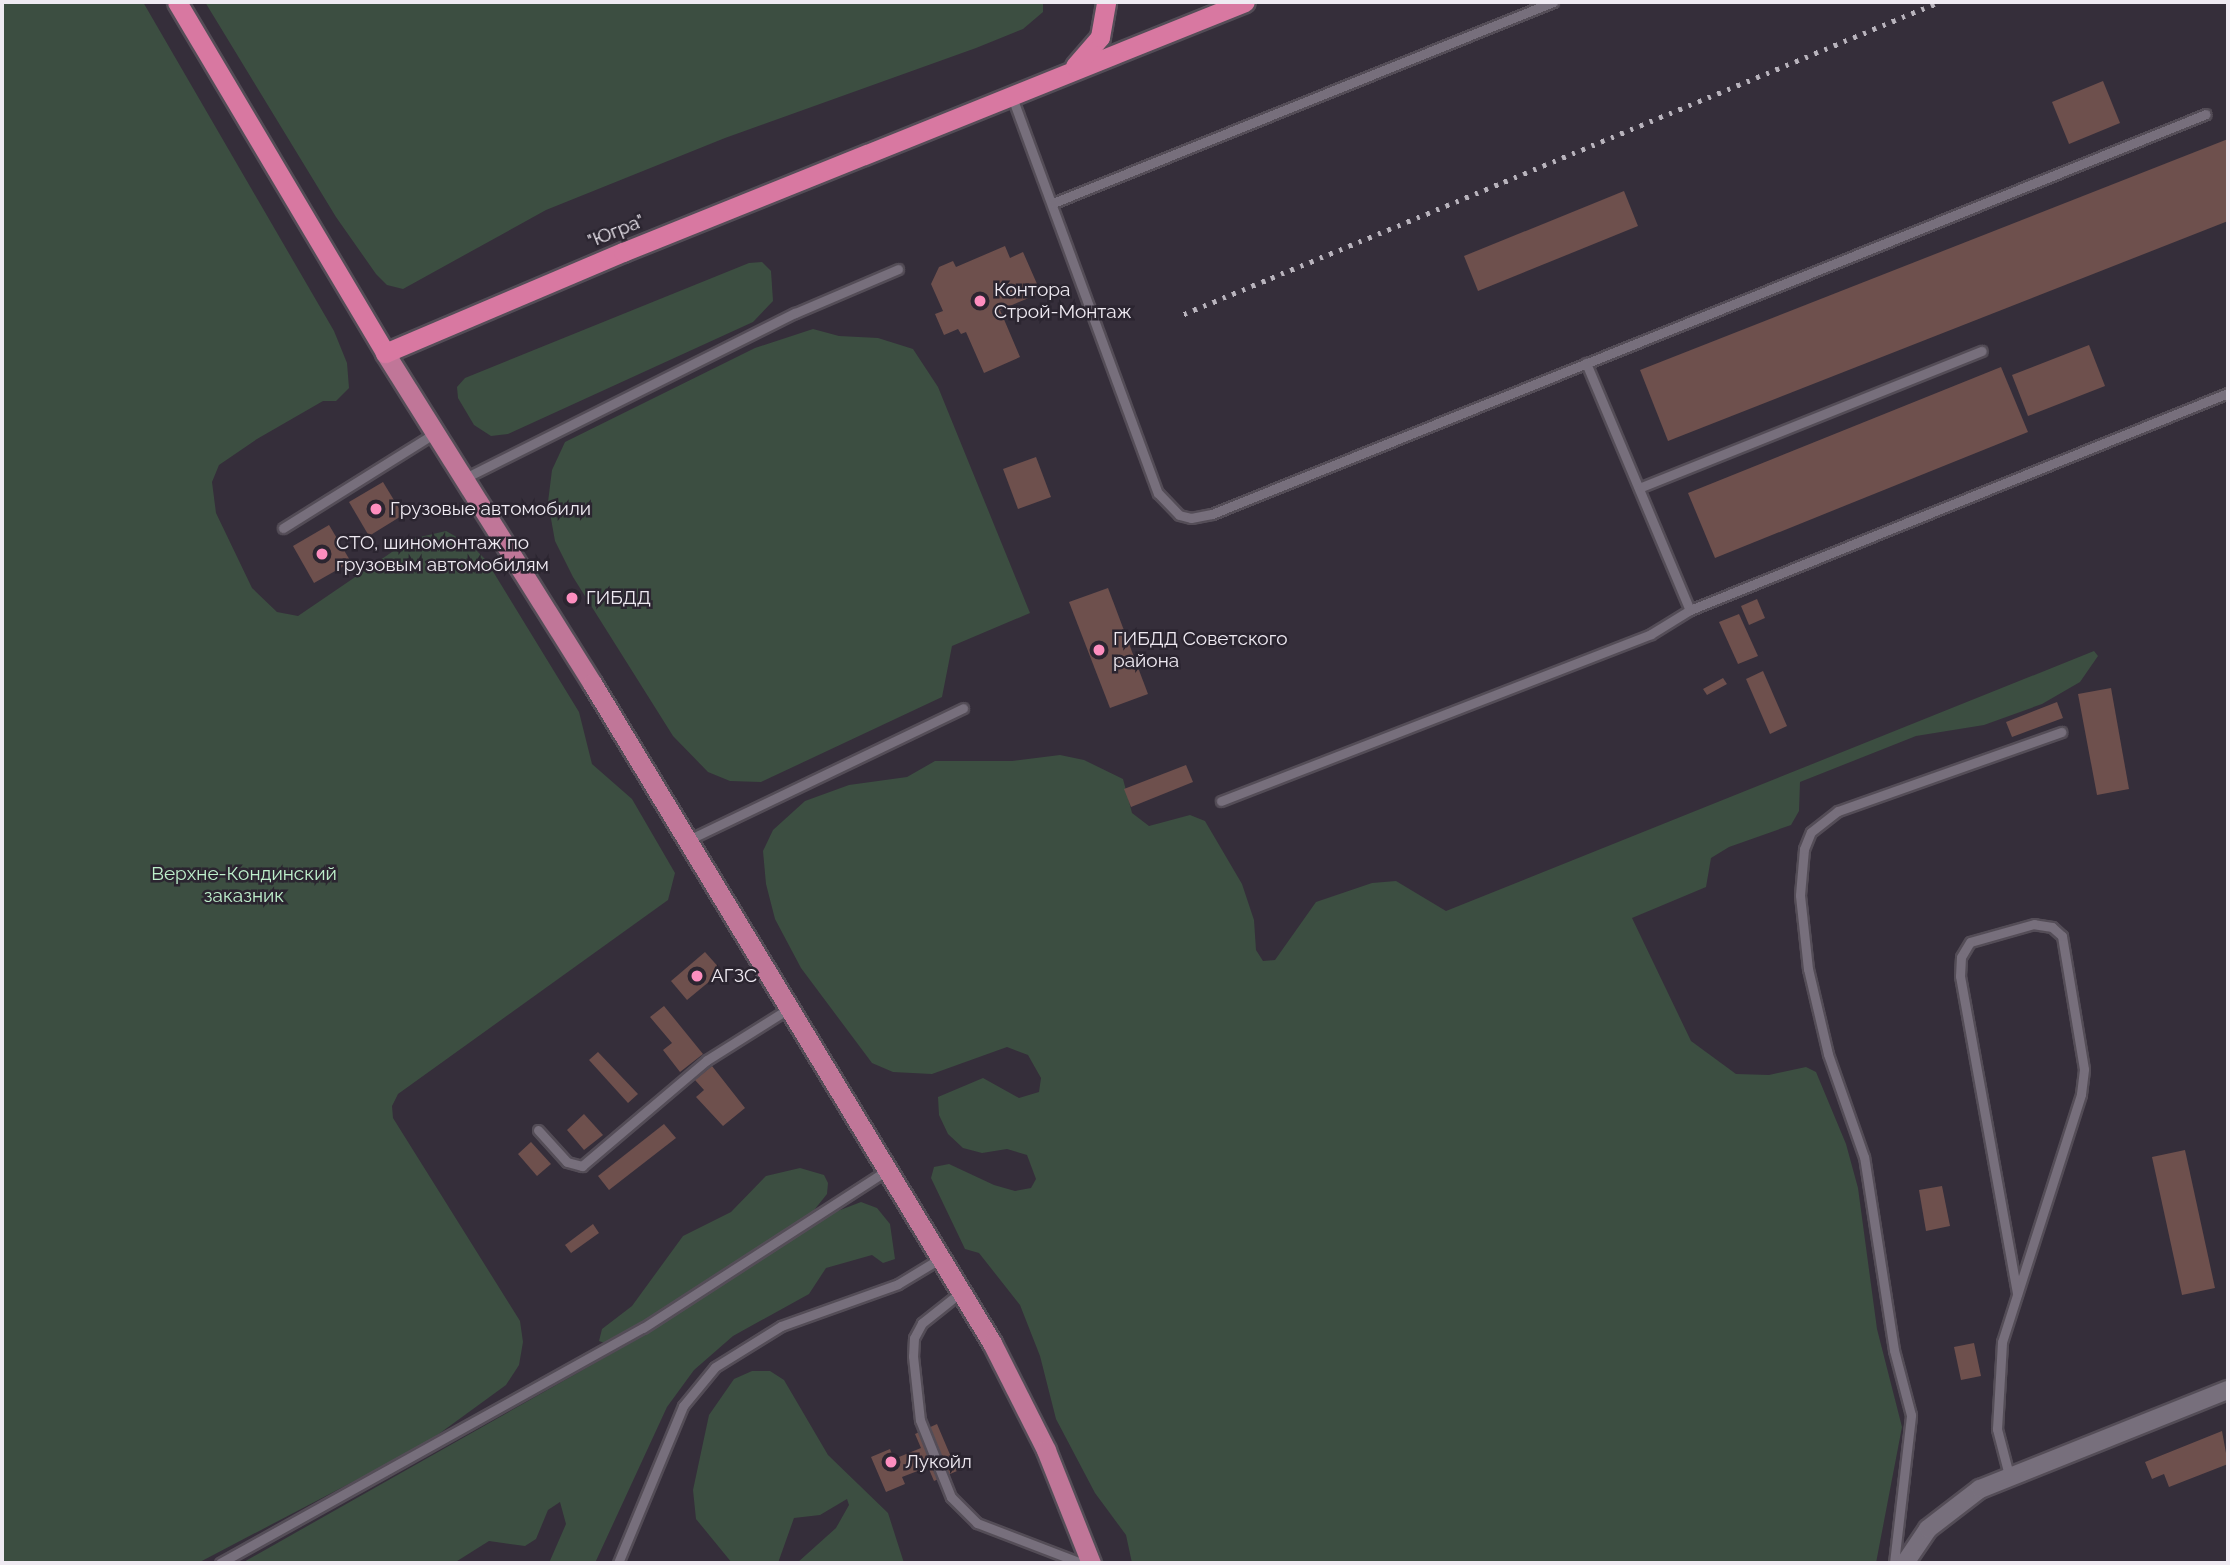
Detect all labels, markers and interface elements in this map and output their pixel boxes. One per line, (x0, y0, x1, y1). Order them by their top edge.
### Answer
street label: "Югра" (584, 209, 648, 253)
place label: Контора Строй-Монтаж (994, 279, 1132, 323)
marker: Контора Строй-Монтаж (972, 293, 988, 309)
place label: Грузовые автомобили (390, 498, 591, 520)
marker: Грузовые автомобили (368, 501, 384, 517)
place label: СТО, шиномонтаж по грузовым автомобилям (336, 532, 549, 576)
marker: СТО, шиномонтаж по грузовым автомобилям (314, 546, 330, 562)
place label: ГИБДД (586, 587, 651, 609)
marker: ГИБДД (564, 590, 580, 606)
place label: ГИБДД Советского района (1113, 628, 1288, 672)
marker: ГИБДД Советского района (1091, 642, 1107, 658)
park label: Верхне-Кондинский заказник (151, 863, 337, 907)
place label: АГЗС (711, 965, 757, 987)
marker: АГЗС (689, 968, 705, 984)
place label: Лукойл (905, 1451, 972, 1473)
marker: Лукойл (883, 1454, 899, 1470)

